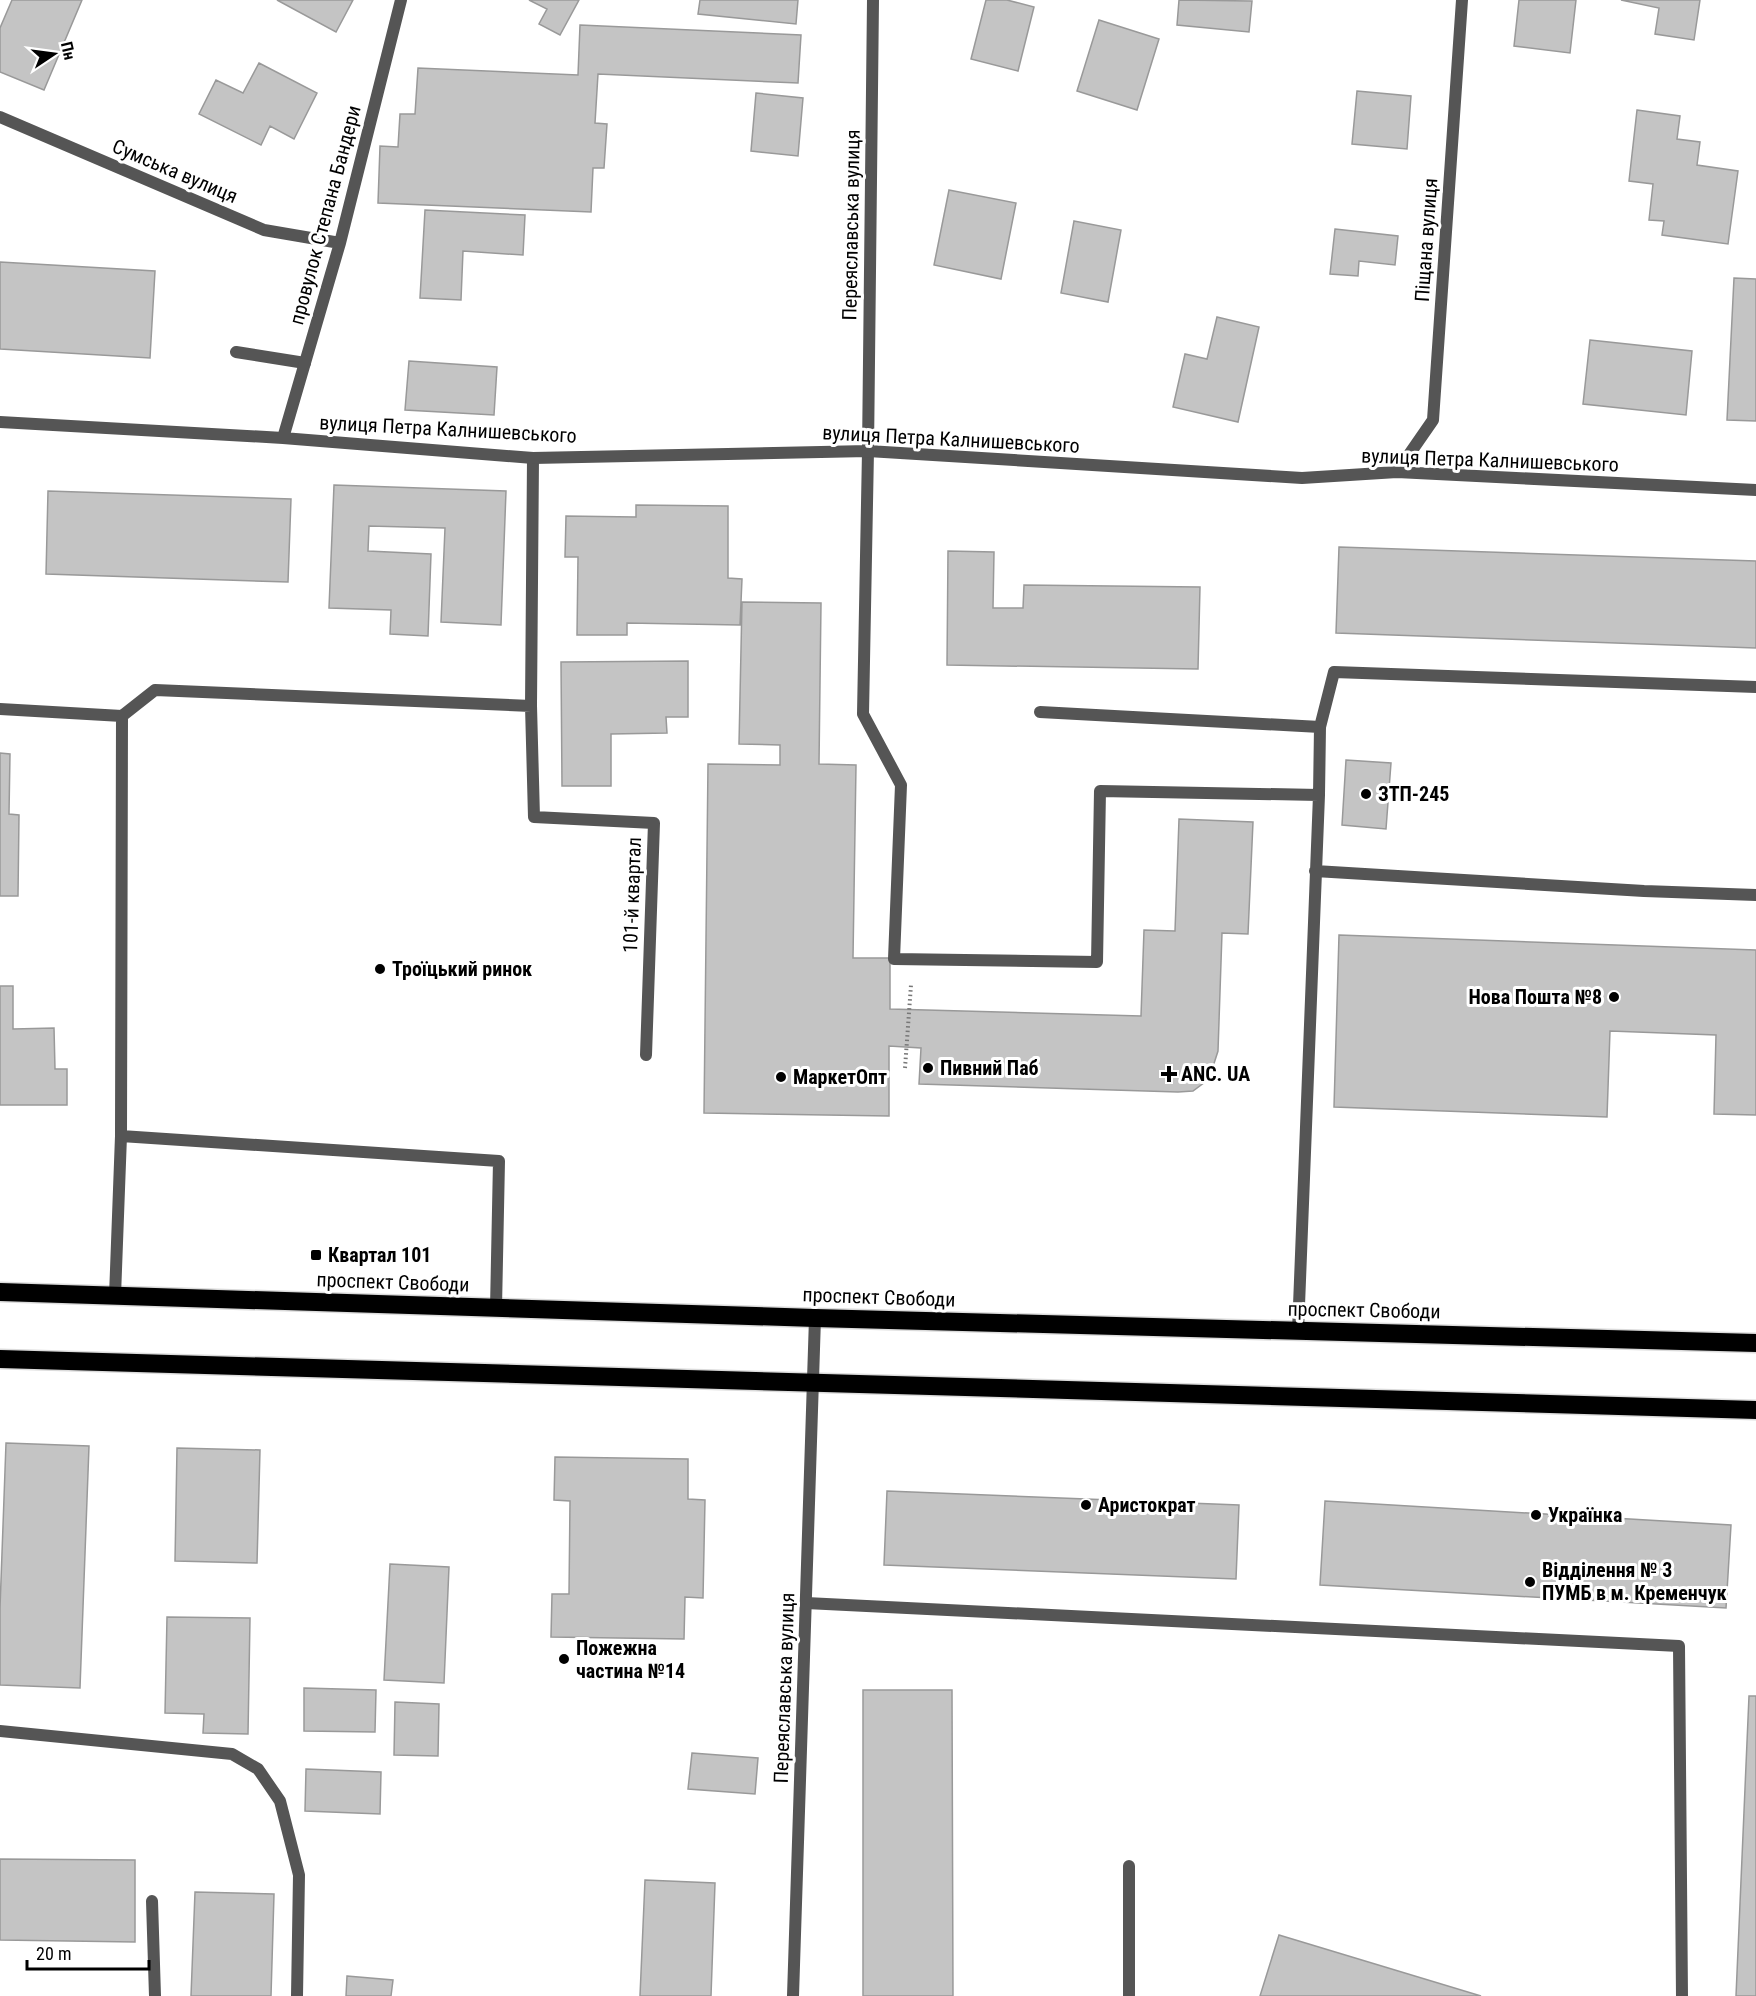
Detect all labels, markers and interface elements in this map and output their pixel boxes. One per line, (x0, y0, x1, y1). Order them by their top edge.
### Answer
north arrow (24, 24, 84, 84)
text: Пн (57, 40, 79, 62)
street label: провулок Степана Бандери (284, 103, 366, 327)
street label: Переяславська вулиця (837, 129, 865, 321)
street label: Сумська вулиця (109, 134, 241, 208)
street label: Піщана вулиця (1410, 177, 1442, 303)
street label: вулиця Петра Калнишевського (319, 410, 577, 448)
street label: вулиця Петра Калнишевського (822, 420, 1080, 458)
street label: вулиця Петра Калнишевського (1361, 444, 1619, 476)
place label: ЗТП-245 (1378, 782, 1449, 806)
marker: ЗТП-245 (1359, 787, 1373, 801)
street label: 101-й квартал (618, 837, 646, 953)
place label: Троїцький ринок (392, 957, 532, 981)
marker: Троїцький ринок (373, 962, 387, 976)
place label: Нова Пошта №8 (1469, 985, 1602, 1009)
marker: Нова Пошта №8 (1607, 990, 1621, 1004)
place label: Пивний Паб (940, 1056, 1039, 1080)
marker: Пивний Паб (921, 1061, 935, 1075)
place label: ANC. UA (1181, 1062, 1250, 1086)
place label: МаркетОпт (793, 1065, 887, 1089)
marker: ANC. UA (1162, 1067, 1176, 1081)
marker: МаркетОпт (774, 1070, 788, 1084)
place label: Квартал 101 (328, 1243, 431, 1267)
marker: Квартал 101 (309, 1248, 323, 1262)
street label: проспект Свободи (316, 1267, 470, 1297)
street label: проспект Свободи (802, 1282, 956, 1312)
street label: проспект Свободи (1287, 1297, 1441, 1323)
place label: Аристократ (1098, 1493, 1196, 1517)
marker: Аристократ (1079, 1498, 1093, 1512)
place label: Українка (1548, 1503, 1622, 1527)
marker: Українка (1529, 1508, 1543, 1522)
place label: Відділення № 3 ПУМБ в м. Кременчук (1542, 1558, 1727, 1605)
marker: Відділення № 3 ПУМБ в м. Кременчук (1523, 1575, 1537, 1589)
street label: Переяславська вулиця (769, 1592, 799, 1784)
place label: Пожежна частина №14 (576, 1636, 685, 1683)
marker: Пожежна частина №14 (557, 1652, 571, 1666)
scale bar (27, 1933, 148, 1971)
text: 20 m (36, 1943, 71, 1964)

